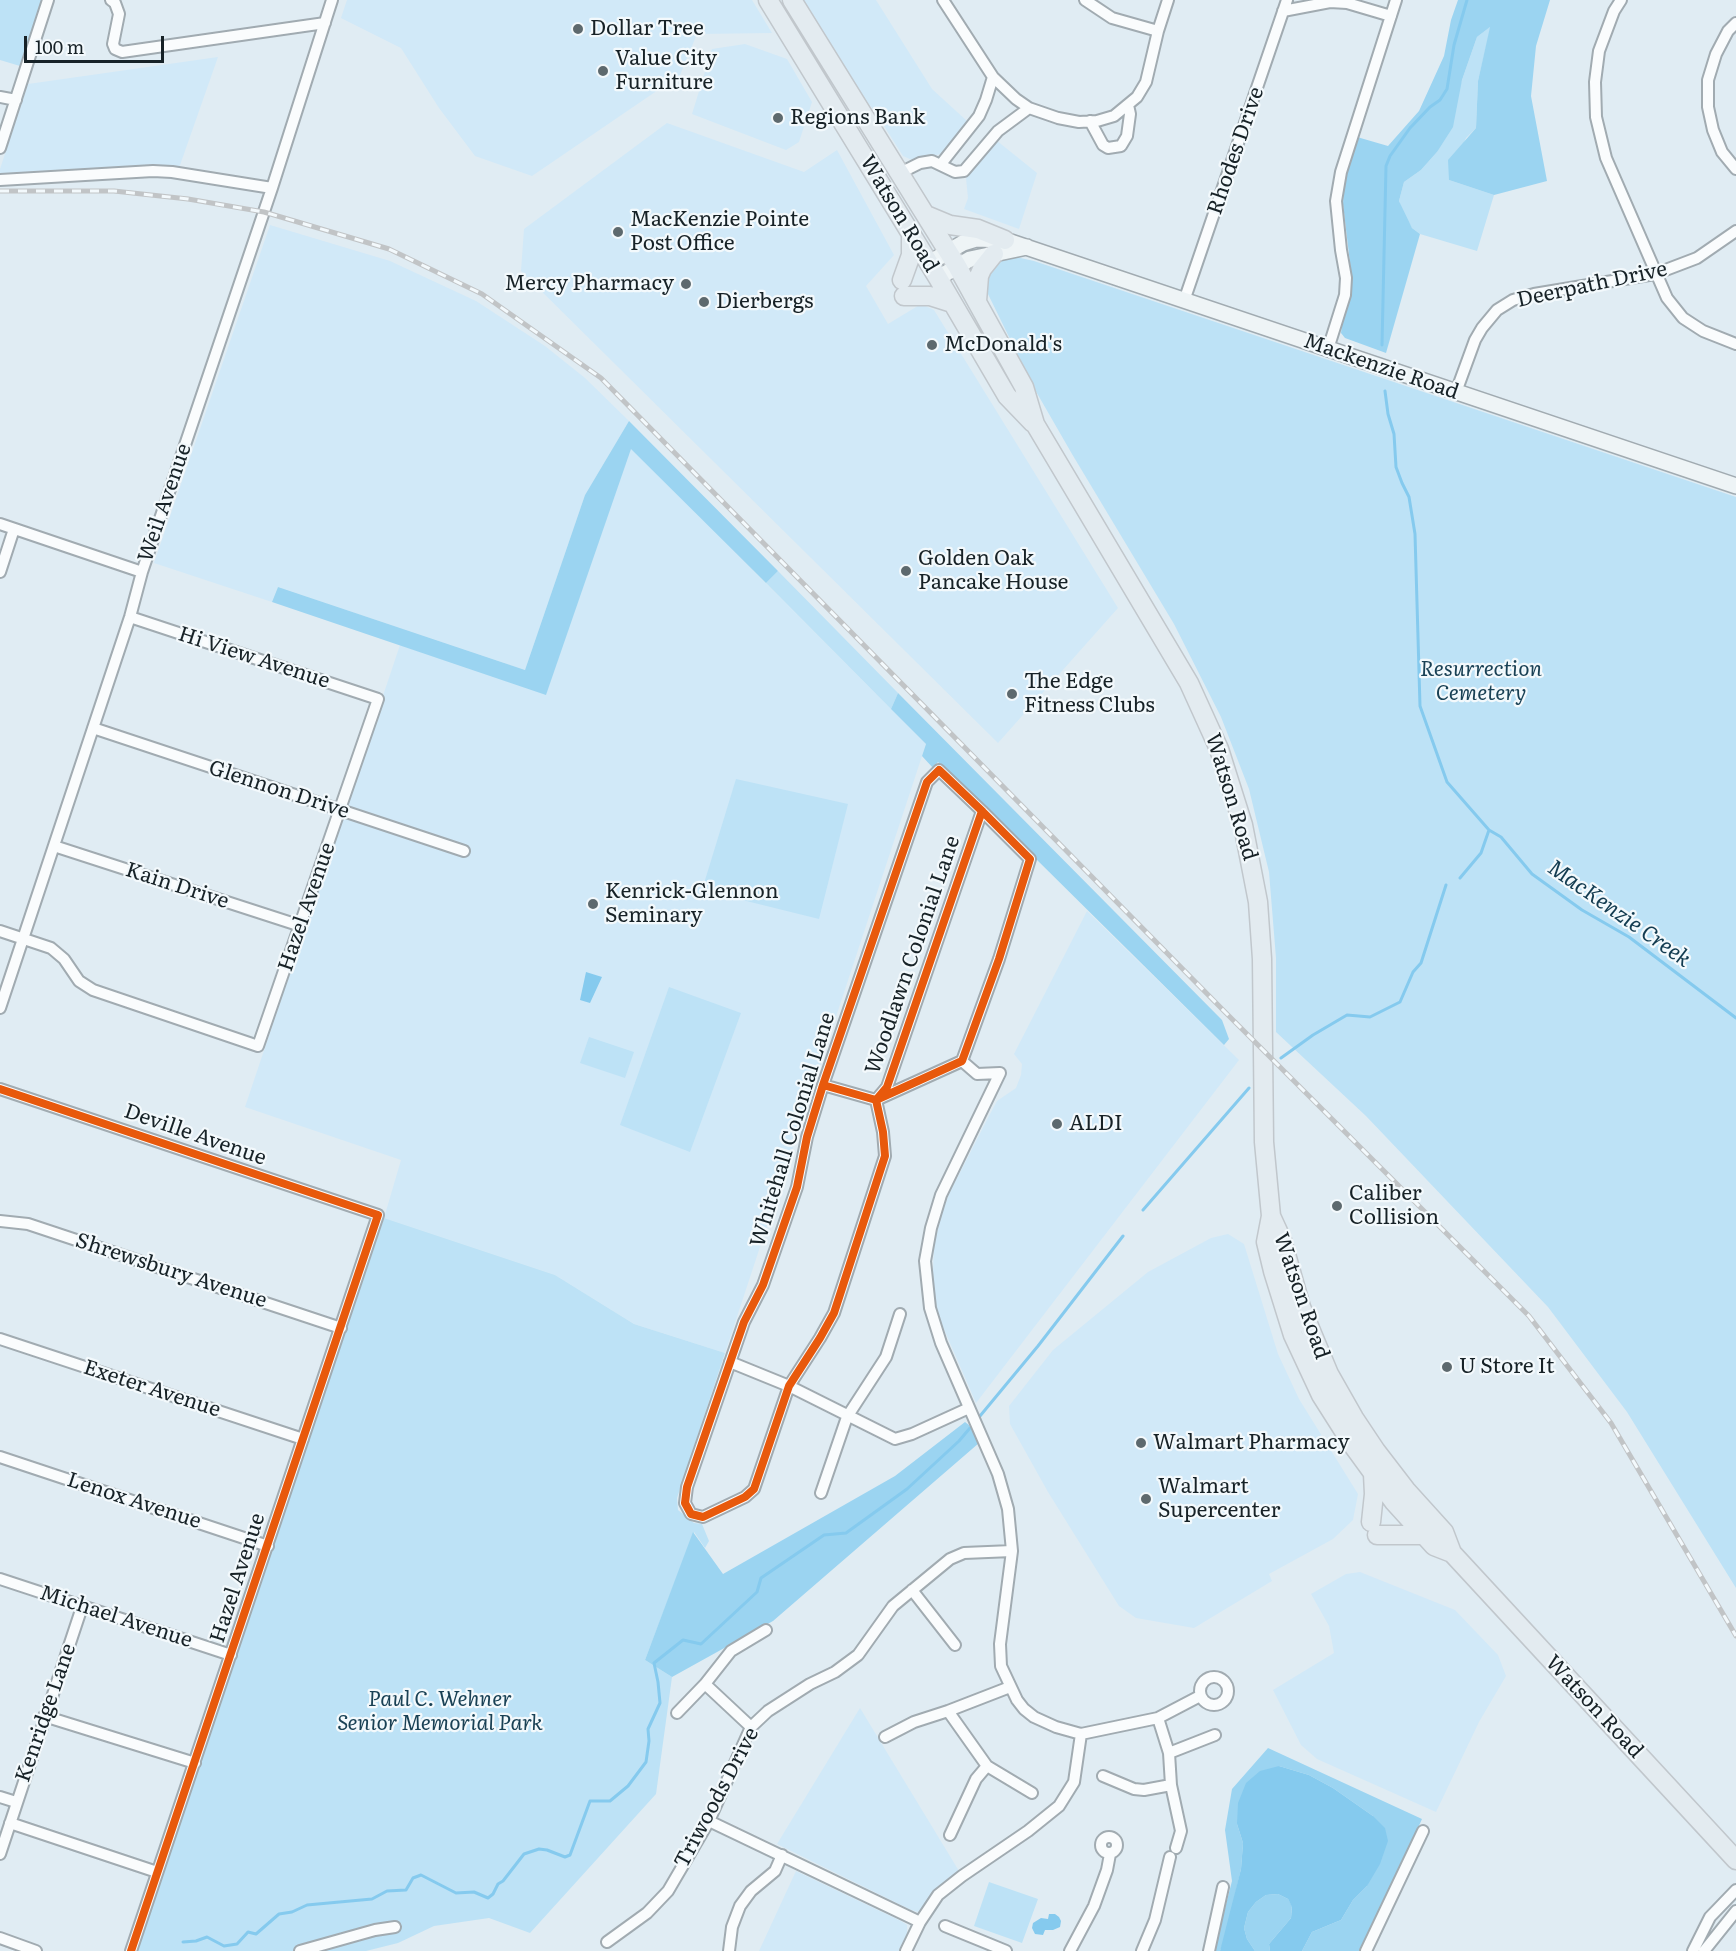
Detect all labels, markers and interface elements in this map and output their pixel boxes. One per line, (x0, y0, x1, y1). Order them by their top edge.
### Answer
place label: Dollar Tree (590, 16, 704, 42)
marker: Dollar Tree (571, 22, 585, 36)
scale bar (27, 24, 166, 62)
text: 100 m (35, 33, 84, 60)
place label: Value City Furniture (615, 46, 717, 96)
marker: Value City Furniture (596, 64, 610, 78)
street label: Rhodes Drive (1202, 84, 1270, 218)
place label: Regions Bank (790, 105, 925, 131)
marker: Regions Bank (771, 111, 785, 125)
street label: Watson Road (854, 151, 944, 277)
place label: MacKenzie Pointe Post Office (630, 207, 809, 257)
marker: MacKenzie Pointe Post Office (611, 225, 625, 239)
street label: Deerpath Drive (1515, 257, 1669, 313)
place label: Mercy Pharmacy (504, 271, 674, 297)
marker: Mercy Pharmacy (679, 277, 693, 291)
place label: Dierbergs (716, 289, 813, 315)
marker: Dierbergs (697, 295, 711, 309)
street label: Mackenzie Road (1300, 329, 1462, 405)
place label: McDonald's (944, 332, 1062, 358)
marker: McDonald's (925, 338, 939, 352)
street label: Weil Avenue (133, 440, 197, 566)
place label: Golden Oak Pancake House (918, 546, 1068, 596)
marker: Golden Oak Pancake House (899, 564, 913, 578)
street label: Hi View Avenue (175, 622, 333, 694)
park label: Resurrection Cemetery (1420, 657, 1542, 707)
place label: The Edge Fitness Clubs (1024, 669, 1155, 719)
marker: The Edge Fitness Clubs (1005, 687, 1019, 701)
street label: Watson Road (1200, 730, 1262, 864)
street label: Glennon Drive (206, 755, 352, 825)
street label: Woodlawn Colonial Lane (860, 832, 966, 1078)
street label: Hazel Avenue (273, 839, 341, 975)
water label: MacKenzie Creek (1542, 855, 1696, 973)
street label: Kain Drive (122, 857, 232, 915)
place label: Kenrick-Glennon Seminary (605, 879, 779, 929)
marker: Kenrick-Glennon Seminary (586, 897, 600, 911)
street label: Whitehall Colonial Lane (745, 1010, 841, 1250)
street label: Deville Avenue (121, 1099, 269, 1171)
place label: ALDI (1069, 1111, 1122, 1137)
marker: ALDI (1050, 1117, 1064, 1131)
place label: Caliber Collision (1349, 1181, 1439, 1231)
marker: Caliber Collision (1330, 1199, 1344, 1213)
street label: Shrewsbury Avenue (72, 1228, 270, 1314)
street label: Watson Road (1268, 1230, 1334, 1362)
place label: U Store It (1459, 1354, 1555, 1380)
street label: Exeter Avenue (80, 1355, 224, 1423)
marker: U Store It (1440, 1360, 1454, 1374)
place label: Walmart Pharmacy (1153, 1430, 1350, 1456)
marker: Walmart Pharmacy (1134, 1436, 1148, 1450)
street label: Lenox Avenue (64, 1467, 204, 1535)
place label: Walmart Supercenter (1158, 1474, 1280, 1524)
marker: Walmart Supercenter (1139, 1492, 1153, 1506)
street label: Hazel Avenue (205, 1510, 271, 1646)
street label: Michael Avenue (37, 1580, 195, 1654)
street label: Kenridge Lane (10, 1640, 82, 1786)
street label: Watson Road (1540, 1650, 1648, 1764)
park label: Paul C. Wehner Senior Memorial Park (337, 1687, 543, 1737)
street label: Triwoods Drive (669, 1723, 765, 1873)

